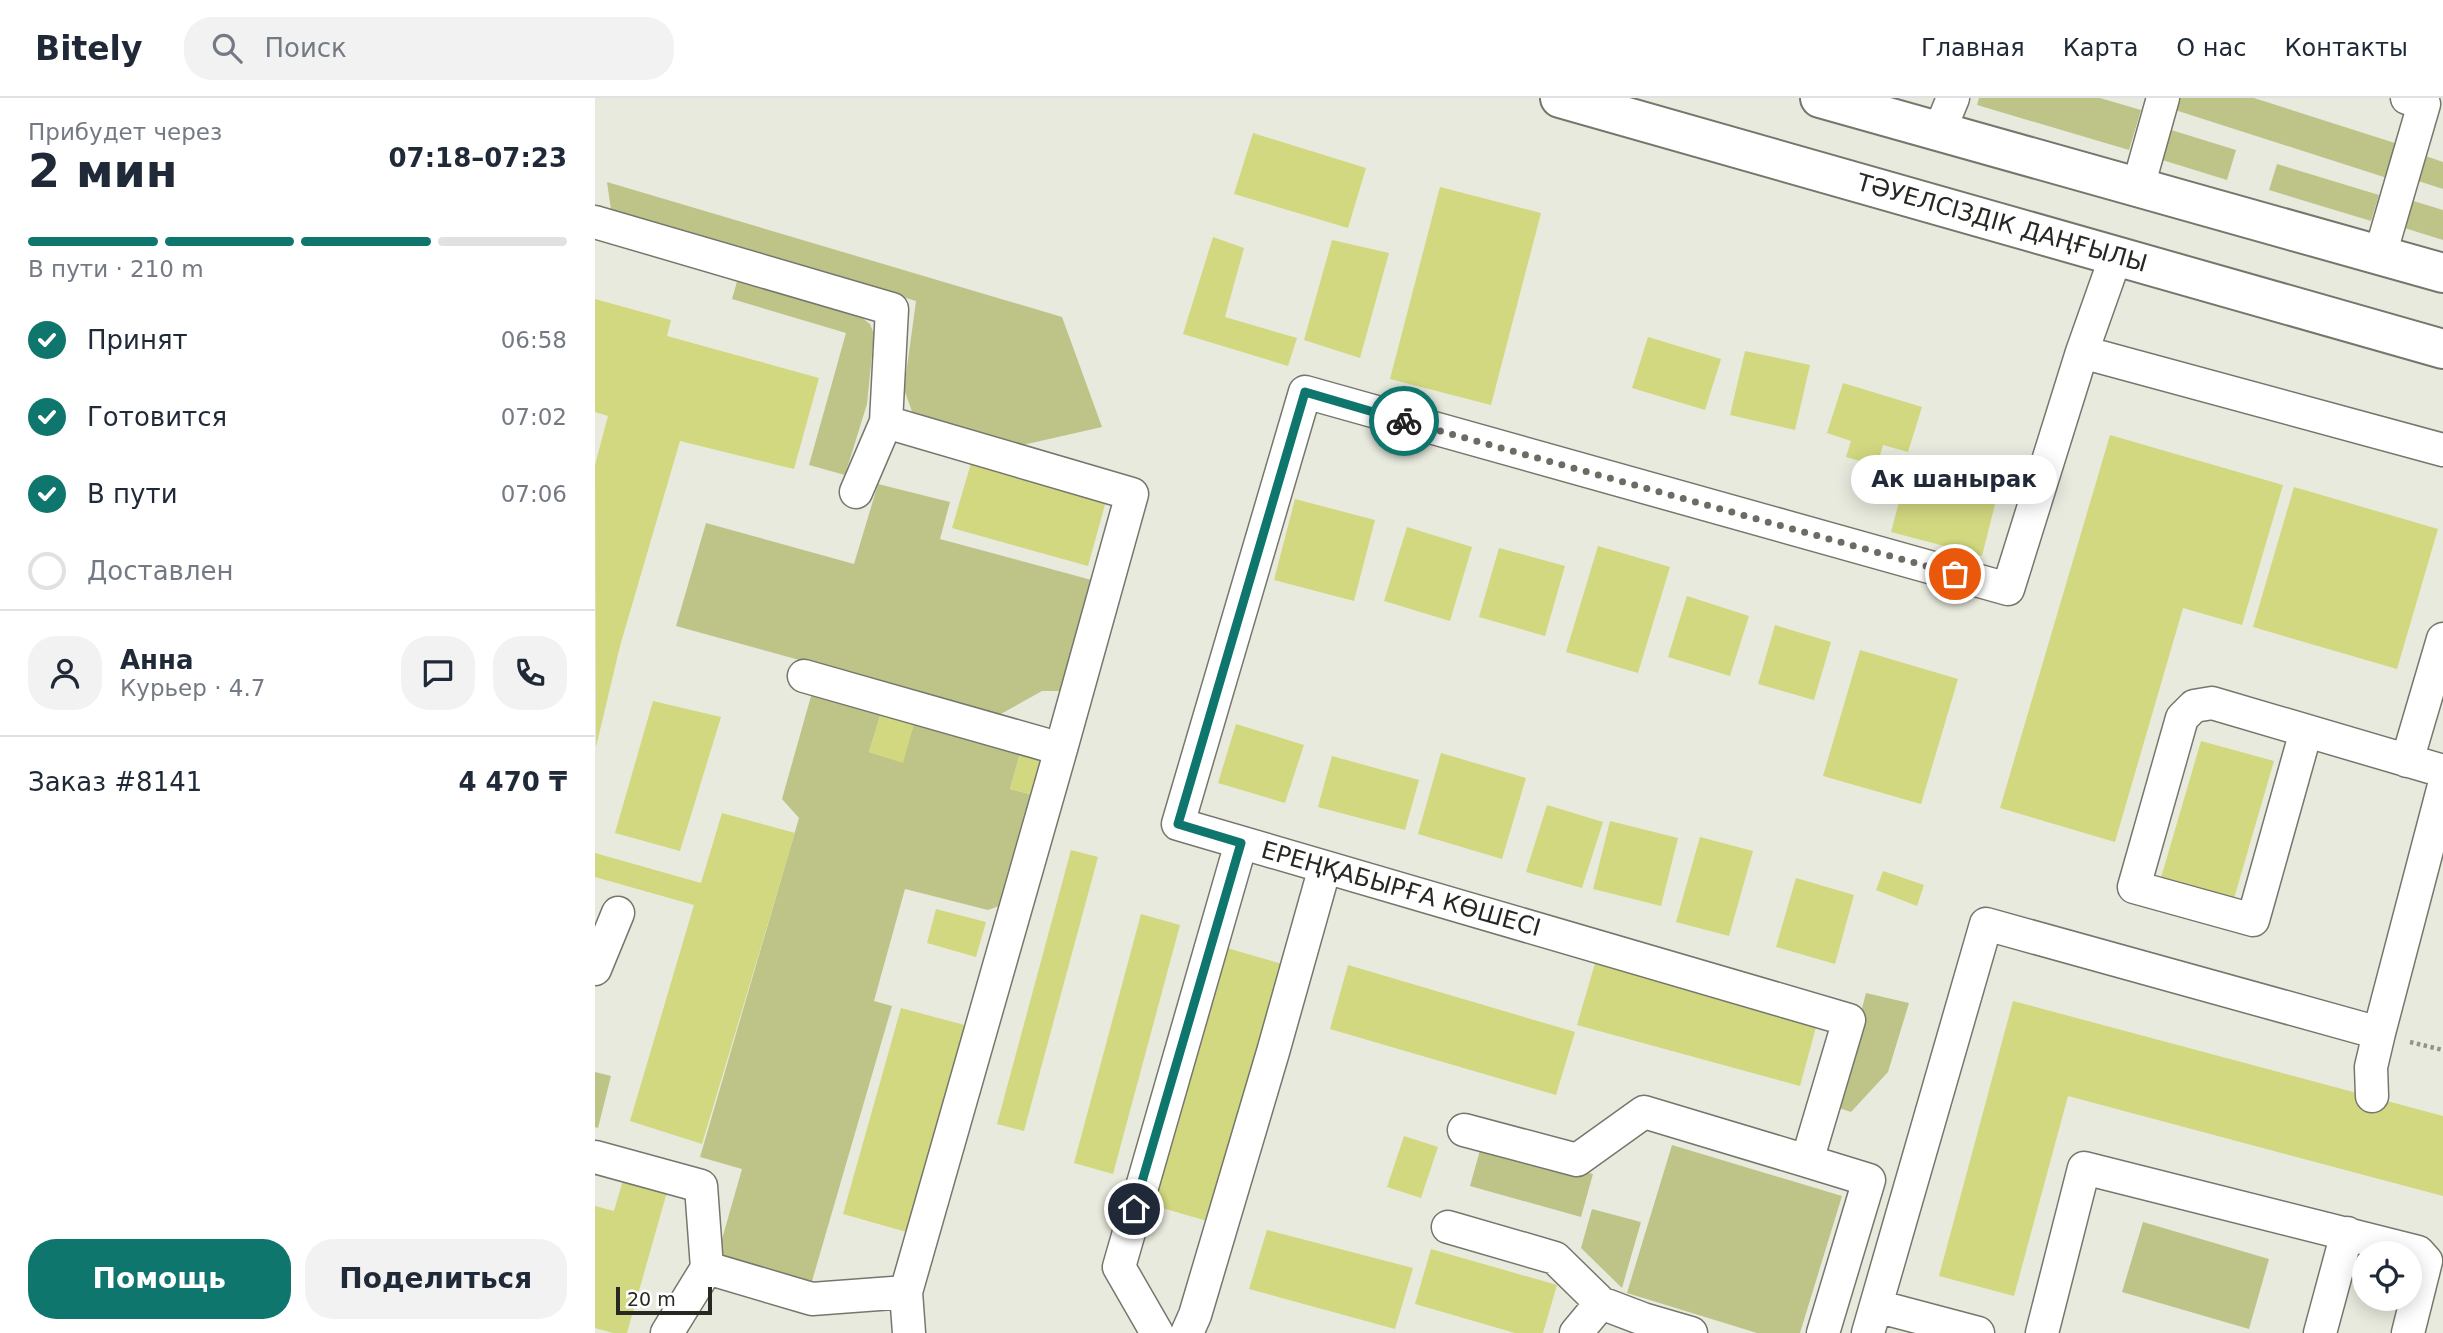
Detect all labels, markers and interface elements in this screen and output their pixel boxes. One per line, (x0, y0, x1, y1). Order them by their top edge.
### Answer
search box (184, 17, 674, 80)
text: Bitely (35, 29, 142, 68)
icon: search (208, 29, 246, 67)
text: Поиск (264, 33, 347, 63)
text: Главная (1921, 34, 2025, 62)
text: Карта (2063, 34, 2138, 62)
text: О нас (2176, 34, 2246, 62)
text: Контакты (2284, 34, 2408, 62)
text: Прибудет через (28, 119, 222, 145)
text: 07:18–07:23 (388, 143, 567, 173)
text: 2 мин (28, 144, 178, 198)
street label: ТӘУЕЛСІЗДІК ДАҢҒЫЛЫ (1853, 168, 2150, 278)
text: В пути · 210 m (28, 256, 204, 282)
icon: check (28, 321, 66, 359)
text: Принят (87, 325, 188, 355)
text: 06:58 (501, 327, 567, 353)
courier (1369, 386, 1439, 456)
icon: check (28, 398, 66, 436)
text: Готовится (87, 402, 227, 432)
icon: bike (1385, 402, 1423, 440)
text: 07:02 (501, 404, 567, 430)
callout: Ак шанырак (1852, 455, 2058, 504)
text: Ак шанырак (1871, 466, 2037, 492)
icon: check (28, 475, 66, 513)
text: В пути (87, 479, 178, 509)
text: 07:06 (501, 481, 567, 507)
pin (1925, 544, 1985, 604)
icon: bag (1936, 555, 1974, 593)
text: Доставлен (87, 556, 234, 586)
button: person (28, 636, 102, 710)
button: chat (401, 636, 475, 710)
button: phone (493, 636, 567, 710)
text: Анна (120, 645, 194, 675)
text: Курьер · 4.7 (120, 675, 265, 701)
text: Заказ #8141 (28, 767, 202, 797)
text: 4 470 ₸ (458, 767, 567, 797)
street label: ЕРЕҢҚАБЫРҒА КӨШЕСІ (1258, 836, 1544, 942)
pin (1104, 1179, 1164, 1239)
icon: home (1115, 1190, 1153, 1228)
button: Помощь (28, 1239, 291, 1319)
button: Поделиться (305, 1239, 567, 1319)
map controls (2352, 1241, 2422, 1311)
button: locate (2352, 1241, 2422, 1311)
scale bar (616, 1284, 712, 1316)
text: 20 m (627, 1288, 676, 1310)

